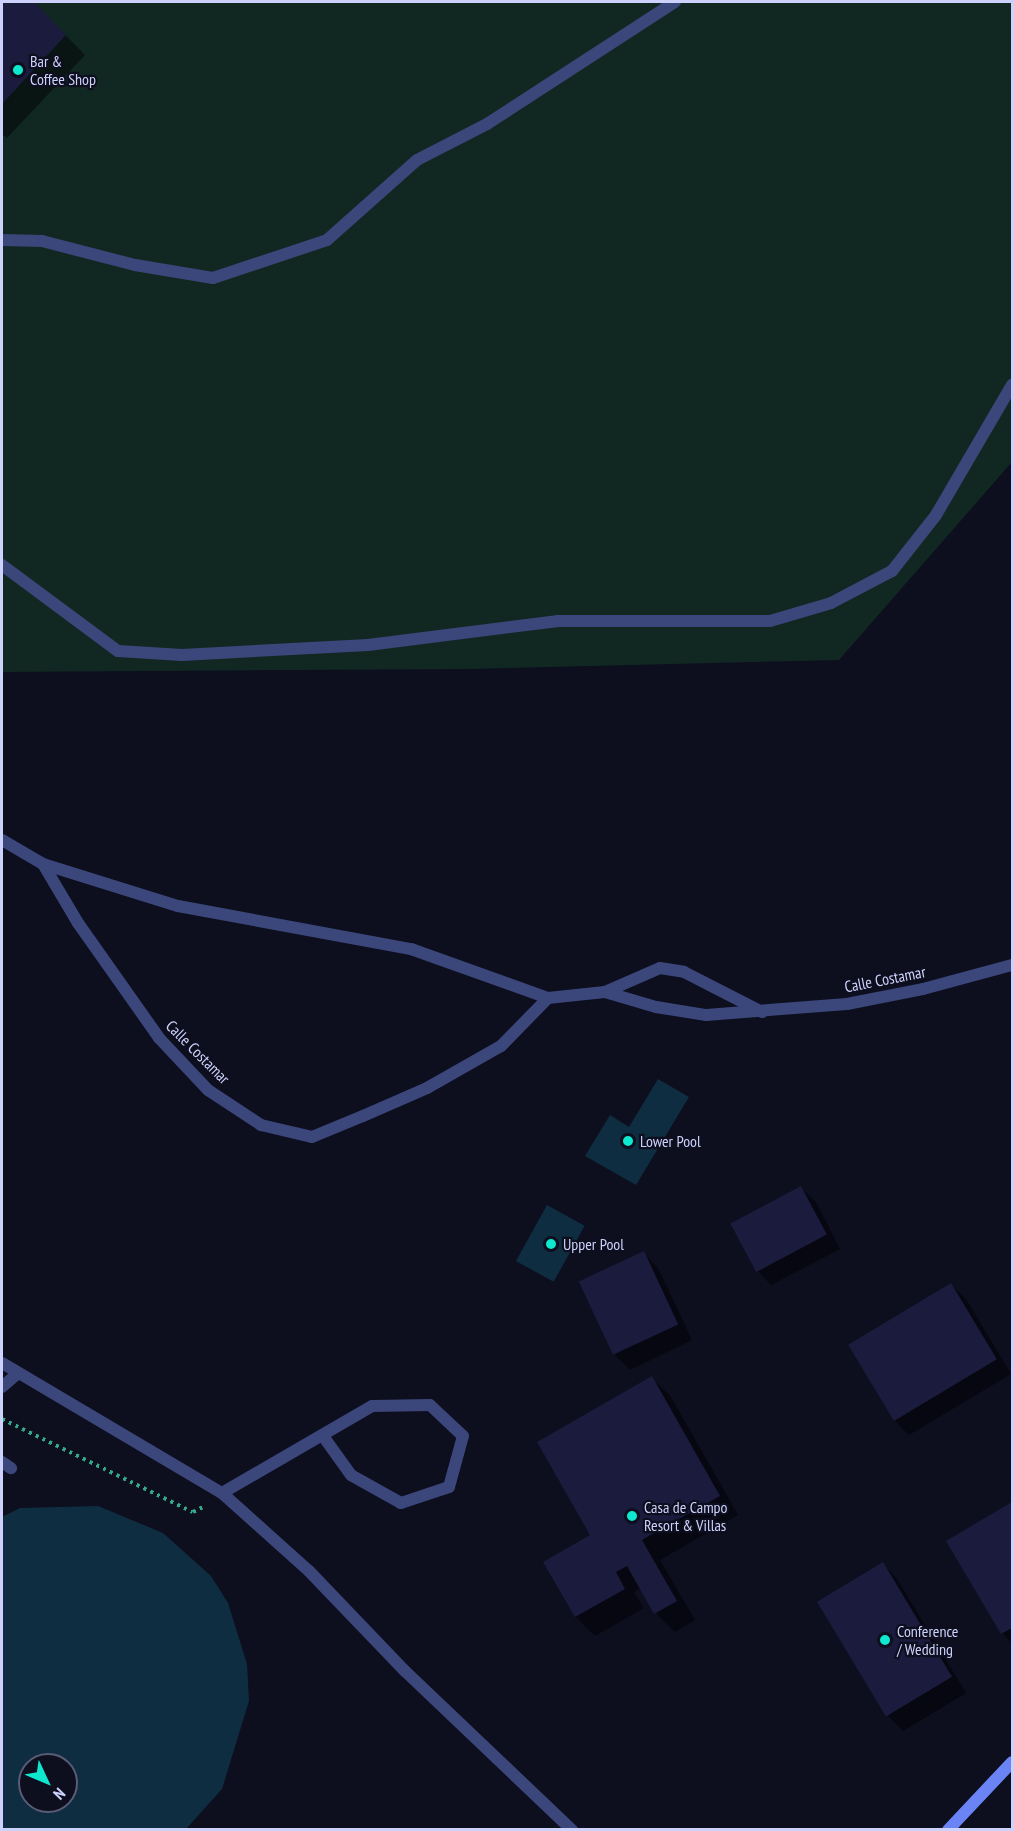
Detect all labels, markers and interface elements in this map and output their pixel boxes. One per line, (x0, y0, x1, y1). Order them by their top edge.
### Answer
place label: Bar & Coffee Shop (30, 51, 96, 89)
marker: Bar & Coffee Shop (11, 63, 25, 77)
street label: Calle Costamar (843, 962, 927, 996)
street label: Calle Costamar (162, 1016, 234, 1088)
place label: Lower Pool (640, 1131, 701, 1151)
marker: Lower Pool (621, 1134, 635, 1148)
place label: Upper Pool (563, 1234, 624, 1254)
marker: Upper Pool (544, 1237, 558, 1251)
place label: Casa de Campo Resort & Villas (644, 1497, 727, 1535)
marker: Casa de Campo Resort & Villas (625, 1509, 639, 1523)
place label: Conference / Wedding (897, 1621, 958, 1659)
marker: Conference / Wedding (878, 1633, 892, 1647)
north arrow (18, 1753, 78, 1813)
text: N (49, 1784, 70, 1804)

